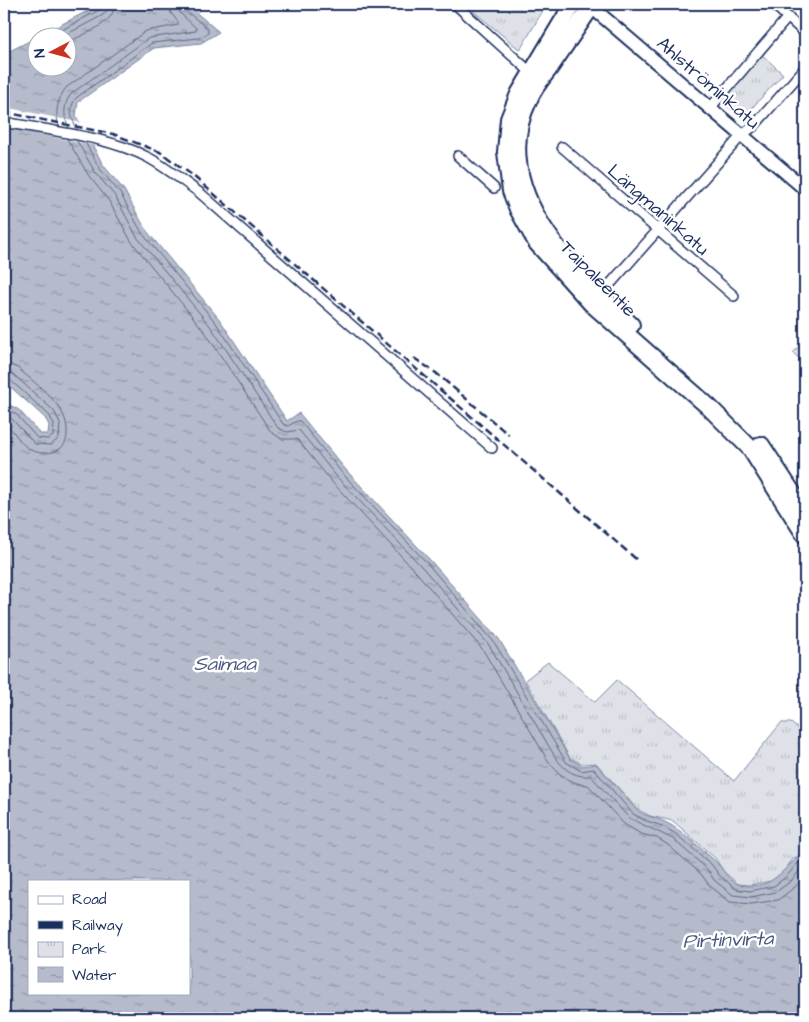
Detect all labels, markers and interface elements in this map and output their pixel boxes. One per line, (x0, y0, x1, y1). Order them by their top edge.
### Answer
north arrow (28, 28, 78, 78)
street label: Ahlströminkatu (651, 31, 766, 136)
text: N (30, 48, 50, 59)
street label: Längmaninkatu (601, 158, 715, 263)
street label: Taipaleentie (554, 235, 642, 323)
water label: Saimaa (194, 650, 257, 678)
legend (28, 880, 190, 994)
text: Road (72, 889, 107, 910)
text: Railway (72, 915, 123, 937)
water label: Pirtinvirta (682, 924, 775, 956)
text: Park (72, 939, 107, 960)
text: Water (72, 965, 116, 986)

